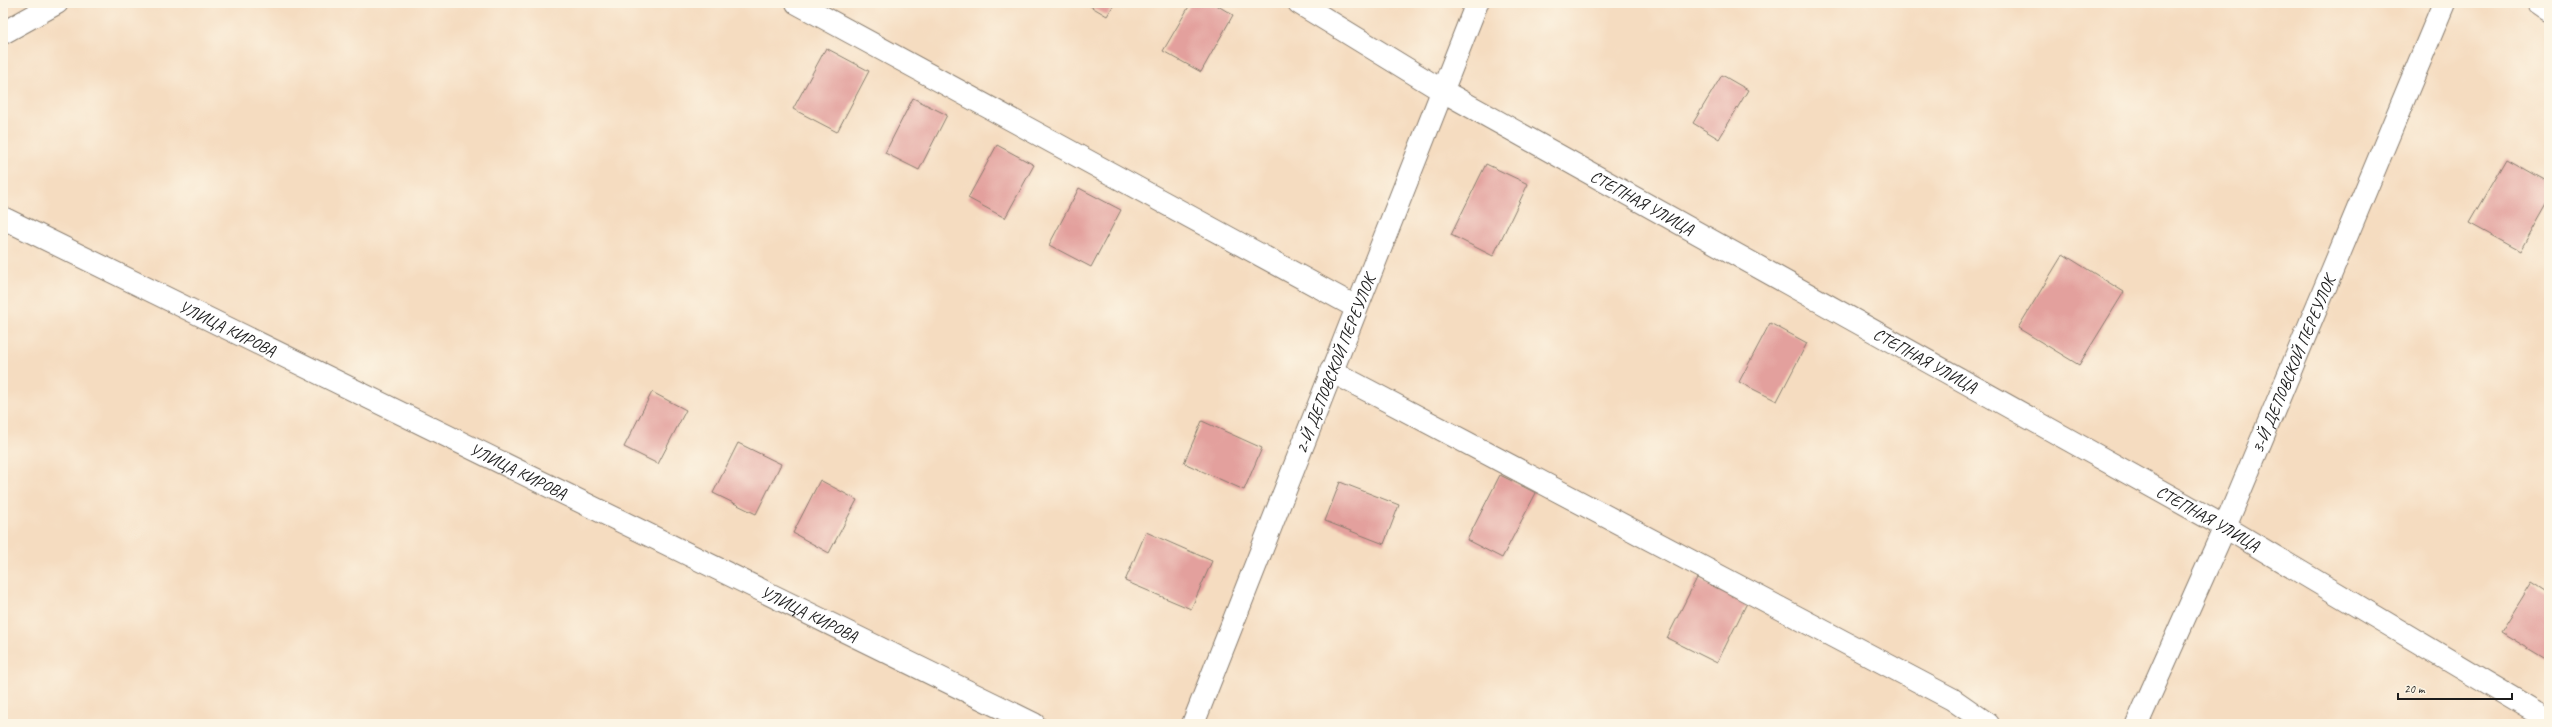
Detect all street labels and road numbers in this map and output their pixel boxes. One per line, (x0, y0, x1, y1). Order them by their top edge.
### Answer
street label: СТЕПНАЯ УЛИЦА (1587, 165, 1698, 240)
street label: 2-Й ДЕПОВСКОЙ ПЕРЕУЛОК (1291, 268, 1381, 457)
street label: 3-Й ДЕПОВСКОЙ ПЕРЕУЛОК (2247, 269, 2341, 456)
street label: УЛИЦА КИРОВА (175, 296, 280, 361)
street label: СТЕПНАЯ УЛИЦА (1870, 323, 1981, 398)
street label: УЛИЦА КИРОВА (466, 439, 570, 504)
street label: СТЕПНАЯ УЛИЦА (2153, 481, 2264, 556)
street label: УЛИЦА КИРОВА (757, 581, 861, 647)

